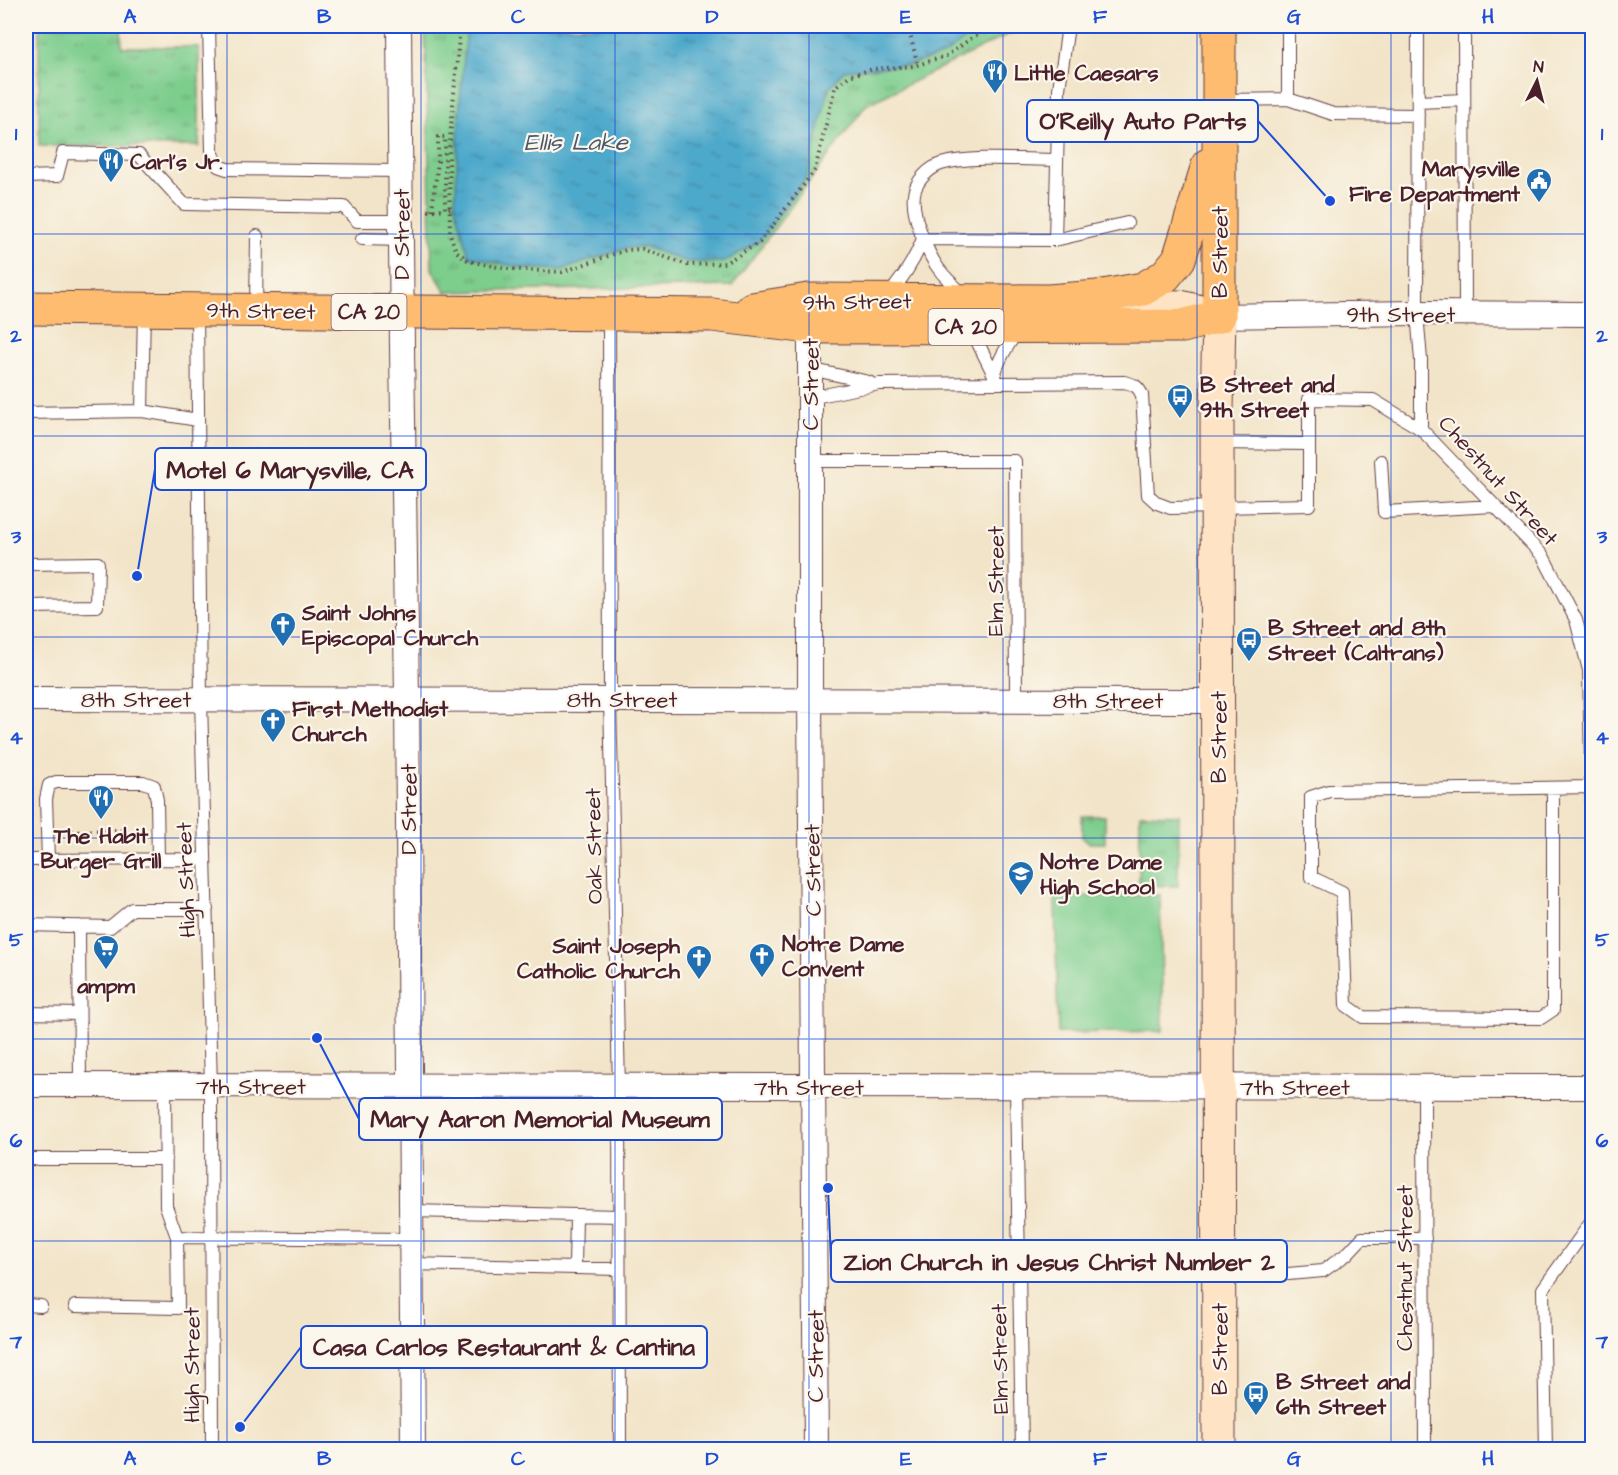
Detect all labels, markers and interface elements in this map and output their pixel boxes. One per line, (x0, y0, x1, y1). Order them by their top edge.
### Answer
text: A (124, 3, 137, 31)
text: B (317, 3, 332, 31)
text: C (511, 3, 526, 31)
text: D (706, 3, 719, 31)
text: E (900, 3, 912, 31)
text: F (1093, 3, 1108, 31)
text: G (1287, 3, 1301, 31)
text: H (1482, 3, 1494, 31)
north arrow (1507, 51, 1567, 111)
text: N (1532, 56, 1545, 79)
restaurant icon: Little Caesars (980, 57, 1010, 95)
place label: Little Caesars (1014, 58, 1159, 89)
callout: O'Reilly Auto Parts (1027, 100, 1258, 142)
text: O'Reilly Auto Parts (1040, 105, 1246, 141)
text: 1 (15, 120, 18, 148)
text: 1 (1601, 120, 1604, 148)
water label: Ellis Lake (524, 126, 629, 160)
restaurant icon: Carl's Jr. (96, 146, 126, 184)
place label: Carl's Jr. (130, 147, 223, 178)
place label: Marysville Fire Department (1349, 154, 1521, 210)
public building icon: Marysville Fire Department (1524, 166, 1554, 204)
street label: D Street (387, 188, 418, 279)
street label: B Street (1205, 206, 1236, 298)
street label: 9th Street (802, 286, 912, 319)
road number: CA 20 (332, 294, 406, 330)
street label: 9th Street (206, 295, 316, 328)
street label: 9th Street (1347, 300, 1456, 331)
road number: CA 20 (928, 309, 1004, 345)
text: 2 (9, 322, 22, 350)
text: 2 (1595, 322, 1608, 350)
street label: C Street (796, 338, 827, 430)
place label: B Street and 9th Street (1200, 370, 1335, 426)
bus stop icon: B Street and 9th Street (1165, 382, 1195, 420)
street label: Chestnut Street (1431, 409, 1565, 553)
callout: Motel 6 Marysville, CA (155, 448, 426, 490)
text: Motel 6 Marysville, CA (166, 454, 414, 490)
text: 3 (10, 523, 22, 551)
text: 3 (1596, 523, 1608, 551)
street label: Elm Street (981, 526, 1012, 636)
place label: Saint Johns Episcopal Church (301, 598, 479, 654)
church icon: Saint Johns Episcopal Church (268, 610, 298, 648)
place label: B Street and 8th Street (Caltrans) (1267, 613, 1447, 669)
bus stop icon: B Street and 8th Street (Caltrans) (1234, 625, 1264, 663)
street label: 8th Street (81, 685, 191, 716)
street label: 8th Street (567, 685, 677, 716)
street label: 8th Street (1053, 686, 1163, 717)
street label: B Street (1204, 691, 1235, 783)
place label: First Methodist Church (292, 694, 449, 750)
church icon: First Methodist Church (258, 706, 288, 744)
text: 4 (9, 724, 23, 752)
text: 4 (1595, 724, 1609, 752)
street label: D Street (394, 763, 425, 854)
restaurant icon: The Habit Burger Grill (86, 783, 116, 821)
street label: Oak Street (578, 788, 611, 904)
place label: The Habit Burger Grill (41, 821, 162, 878)
street label: High Street (169, 822, 205, 938)
street label: C Street (797, 823, 830, 916)
place label: Notre Dame High School (1040, 847, 1162, 904)
school or university icon: Notre Dame High School (1006, 859, 1036, 897)
text: 5 (9, 926, 24, 954)
text: 5 (1595, 926, 1610, 954)
place label: Notre Dame Convent (782, 929, 904, 985)
place label: Saint Joseph Catholic Church (517, 931, 681, 987)
supermarket icon: ampm (91, 933, 121, 971)
church icon: Notre Dame Convent (747, 941, 777, 979)
church icon: Saint Joseph Catholic Church (684, 943, 714, 981)
place label: ampm (76, 971, 136, 1002)
street label: 7th Street (196, 1072, 306, 1103)
street label: 7th Street (754, 1073, 864, 1104)
street label: 7th Street (1240, 1073, 1350, 1104)
callout: Mary Aaron Memorial Museum (359, 1098, 722, 1140)
text: Mary Aaron Memorial Museum (370, 1103, 710, 1139)
text: 6 (10, 1127, 23, 1155)
text: 6 (1596, 1127, 1609, 1155)
street label: Chestnut Street (1390, 1185, 1421, 1351)
callout: Zion Church in Jesus Christ Number 2 (831, 1240, 1287, 1282)
text: Zion Church in Jesus Christ Number 2 (843, 1246, 1275, 1280)
street label: Elm Street (984, 1303, 1017, 1414)
street label: B Street (1205, 1303, 1236, 1395)
street label: High Street (177, 1307, 209, 1423)
street label: C Street (801, 1310, 832, 1402)
callout: Casa Carlos Restaurant & Cantina (301, 1326, 707, 1368)
text: 7 (9, 1328, 23, 1356)
text: 7 (1595, 1328, 1609, 1356)
text: Casa Carlos Restaurant & Cantina (313, 1331, 696, 1365)
place label: B Street and 6th Street (1276, 1367, 1411, 1423)
bus stop icon: B Street and 6th Street (1241, 1379, 1271, 1417)
text: A (124, 1445, 137, 1473)
text: B (317, 1445, 332, 1473)
text: C (511, 1445, 526, 1473)
text: D (706, 1445, 719, 1473)
text: E (900, 1445, 912, 1473)
text: F (1093, 1445, 1108, 1473)
text: G (1287, 1445, 1301, 1473)
text: H (1482, 1445, 1494, 1473)

